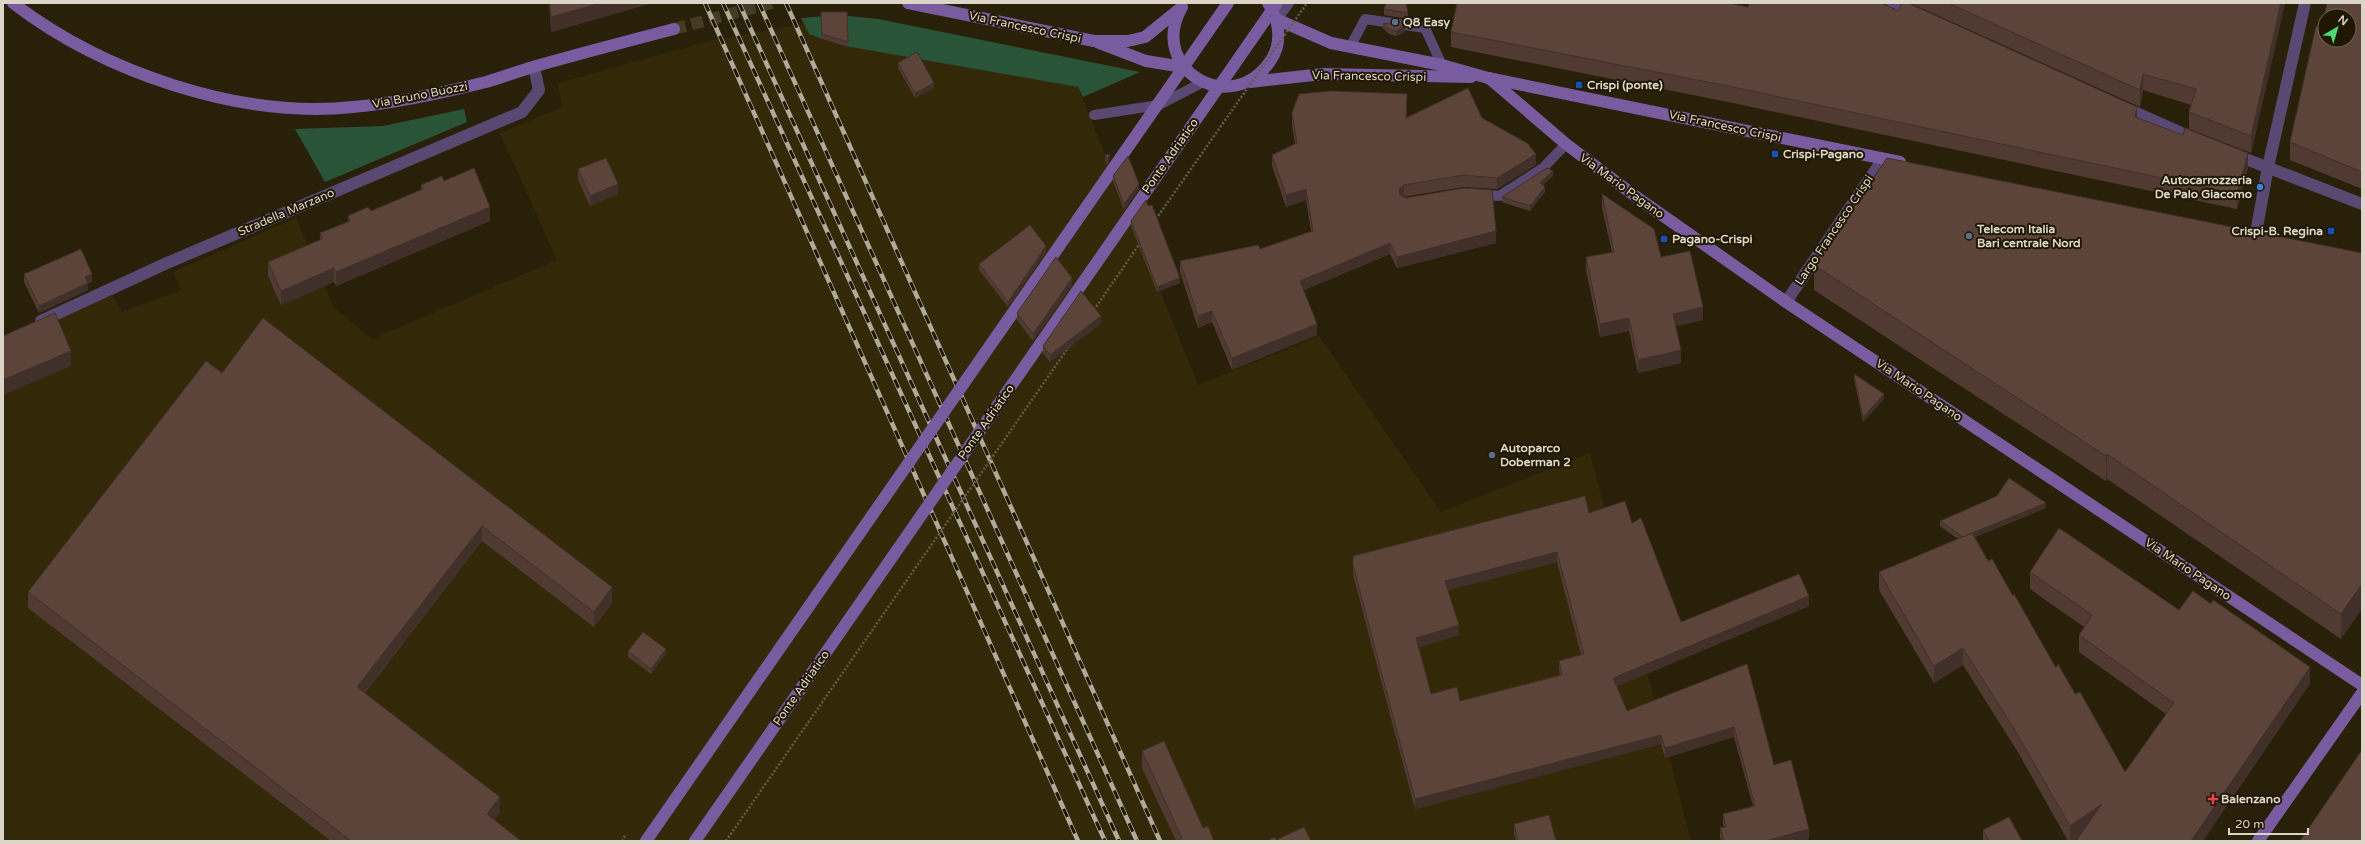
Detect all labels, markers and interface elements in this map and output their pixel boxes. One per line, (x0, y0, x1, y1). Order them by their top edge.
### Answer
street label: Via Francesco Crispi (968, 8, 1082, 46)
north arrow (2317, 8, 2357, 48)
text: N (2335, 13, 2350, 28)
place label: Q8 Easy (1403, 15, 1450, 30)
marker: Q8 Easy (1390, 17, 1400, 27)
street label: Via Francesco Crispi (1312, 68, 1426, 84)
place label: Crispi (ponte) (1587, 78, 1663, 93)
street label: Via Bruno Buozzi (371, 79, 469, 111)
marker: Crispi (ponte) (1574, 80, 1584, 90)
street label: Via Francesco Crispi (1668, 107, 1782, 145)
street label: Ponte Adriatico (1139, 116, 1201, 196)
place label: Crispi-Pagano (1783, 147, 1863, 162)
marker: Crispi-Pagano (1770, 149, 1780, 159)
street label: Via Mario Pagano (1577, 151, 1667, 221)
street label: Largo Francesco Crispi (1792, 172, 1876, 288)
place label: Autocarrozzeria De Palo Giacomo (2155, 173, 2252, 201)
marker: Autocarrozzeria De Palo Giacomo (2255, 182, 2265, 192)
street label: Stradella Marzano (236, 185, 336, 239)
place label: Telecom Italia Bari centrale Nord (1976, 222, 2081, 250)
place label: Crispi-B. Regina (2231, 224, 2323, 239)
marker: Crispi-B. Regina (2326, 226, 2336, 236)
marker: Telecom Italia Bari centrale Nord (1964, 231, 1974, 241)
place label: Pagano-Crispi (1672, 232, 1752, 247)
marker: Pagano-Crispi (1659, 234, 1669, 244)
street label: Via Mario Pagano (1873, 356, 1965, 424)
street label: Ponte Adriatico (955, 382, 1017, 462)
place label: Autoparco Doberman 2 (1500, 441, 1571, 469)
marker: Autoparco Doberman 2 (1487, 450, 1497, 460)
street label: Via Mario Pagano (2142, 535, 2234, 603)
street label: Ponte Adriatico (770, 648, 832, 728)
place label: Balenzano (2221, 792, 2280, 806)
marker: Balenzano (2208, 794, 2218, 804)
scale bar (2229, 810, 2308, 836)
text: 20 m (2235, 817, 2264, 831)

